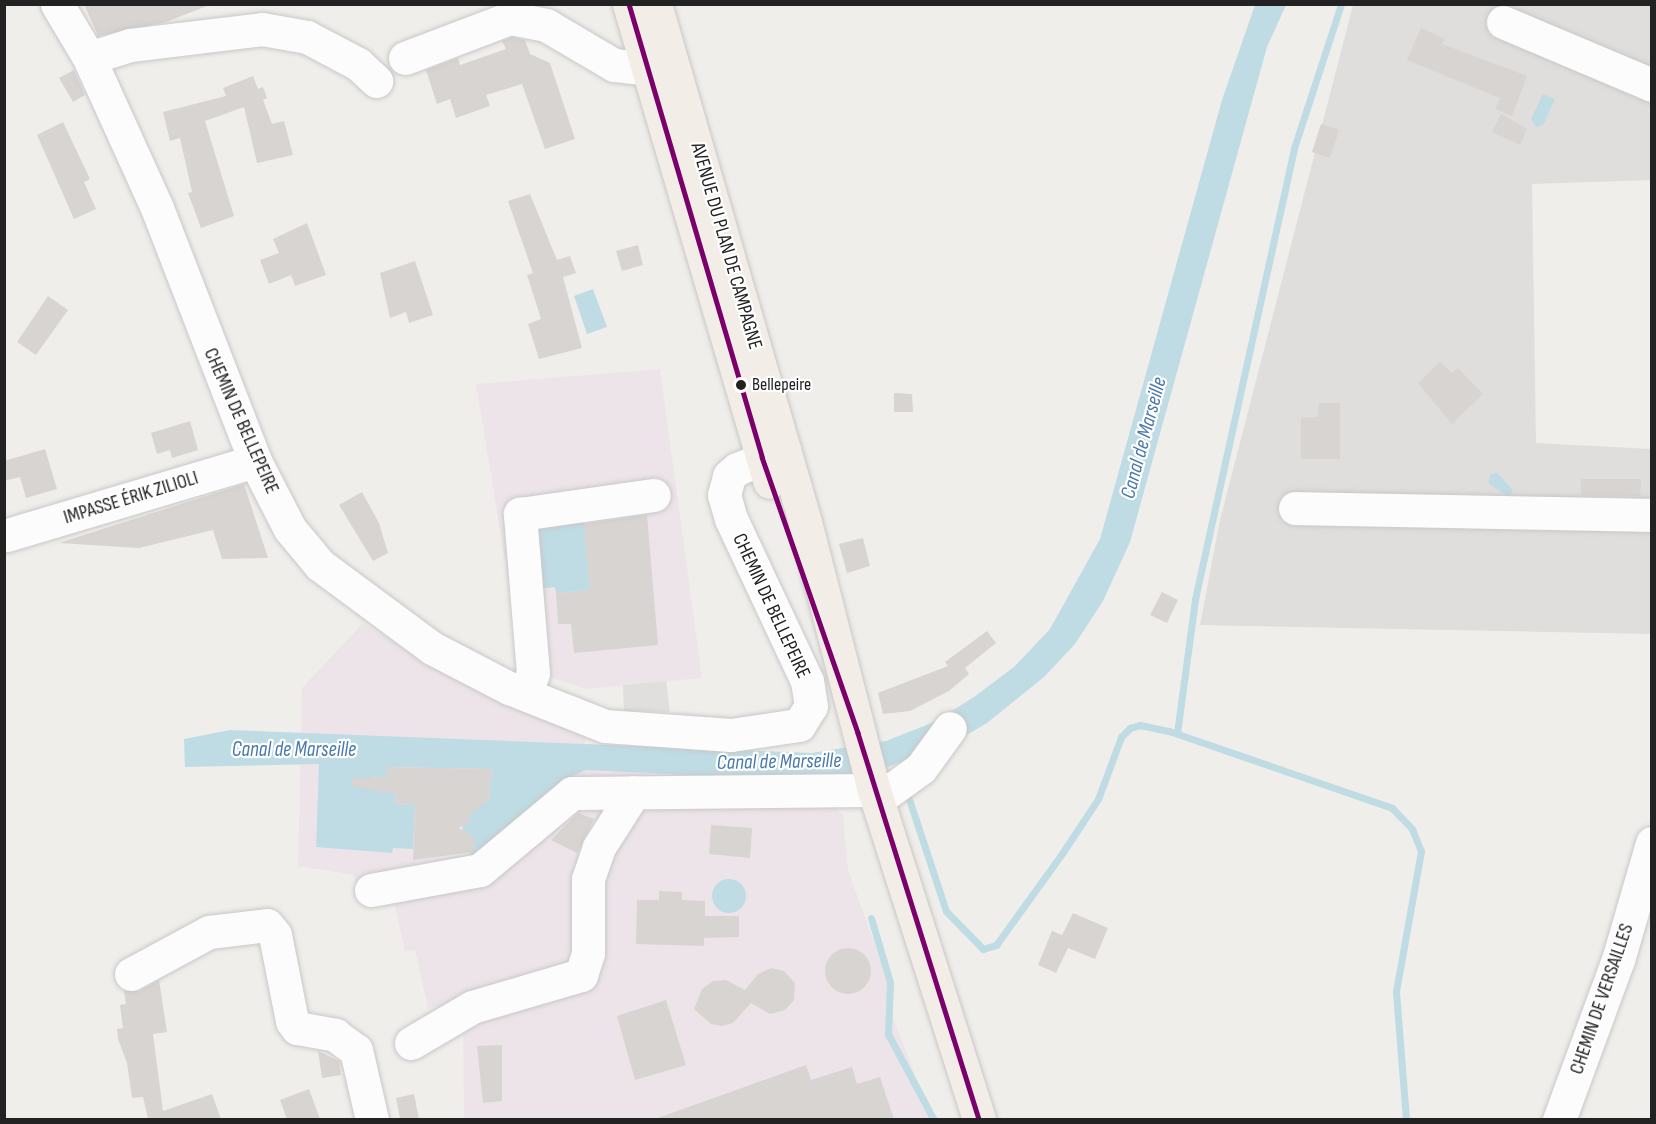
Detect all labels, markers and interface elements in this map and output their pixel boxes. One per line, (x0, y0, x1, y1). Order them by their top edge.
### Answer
street label: AVENUE DU PLAN DE CAMPAGNE (685, 140, 767, 352)
street label: CHEMIN DE BELLEPEIRE (198, 344, 284, 498)
place label: Bellepeire (752, 374, 811, 396)
water label: Canal de Marseille (1116, 375, 1172, 501)
marker: Bellepeire (735, 379, 747, 391)
street label: IMPASSE ÉRIK ZILIOLI (61, 466, 201, 530)
street label: CHEMIN DE BELLEPEIRE (727, 530, 815, 682)
water label: Canal de Marseille (232, 737, 356, 763)
water label: Canal de Marseille (717, 748, 841, 776)
street label: CHEMIN DE VERSAILLES (1565, 920, 1639, 1078)

